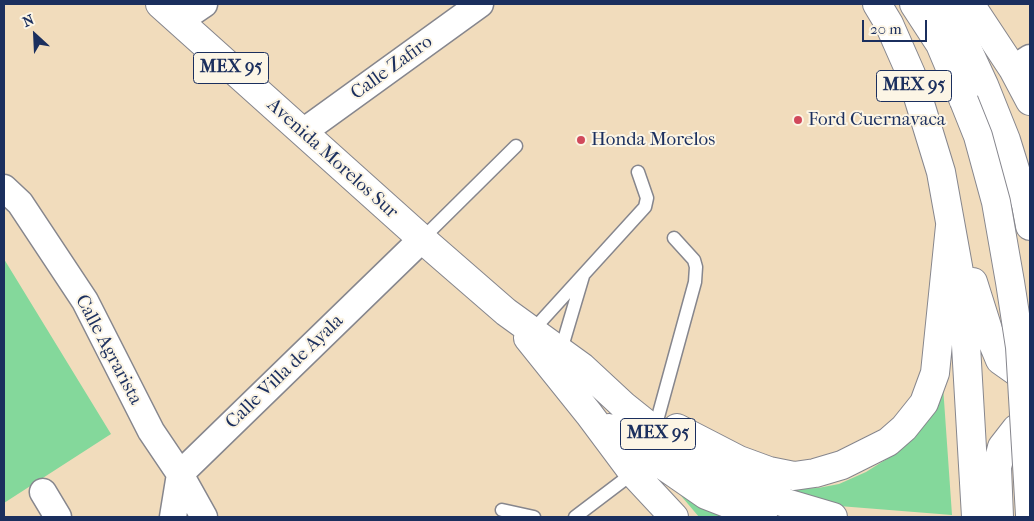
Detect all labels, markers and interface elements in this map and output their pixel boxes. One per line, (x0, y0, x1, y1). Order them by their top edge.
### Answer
north arrow (10, 10, 60, 60)
scale bar (864, 10, 929, 42)
text: N (20, 11, 37, 31)
text: 20 m (870, 20, 902, 38)
street label: Calle Zafiro (347, 31, 437, 105)
road number: MEX 95 (194, 52, 268, 84)
road number: MEX 95 (876, 70, 952, 102)
street label: Avenida Morelos Sur (262, 94, 402, 224)
place label: Ford Cuernavaca (808, 109, 946, 131)
marker: Ford Cuernavaca (792, 114, 804, 126)
place label: Honda Morelos (591, 129, 715, 151)
marker: Honda Morelos (575, 134, 587, 146)
street label: Calle Agrarista (69, 291, 147, 409)
street label: Calle Villa de Ayala (221, 310, 349, 434)
road number: MEX 95 (620, 418, 696, 449)

